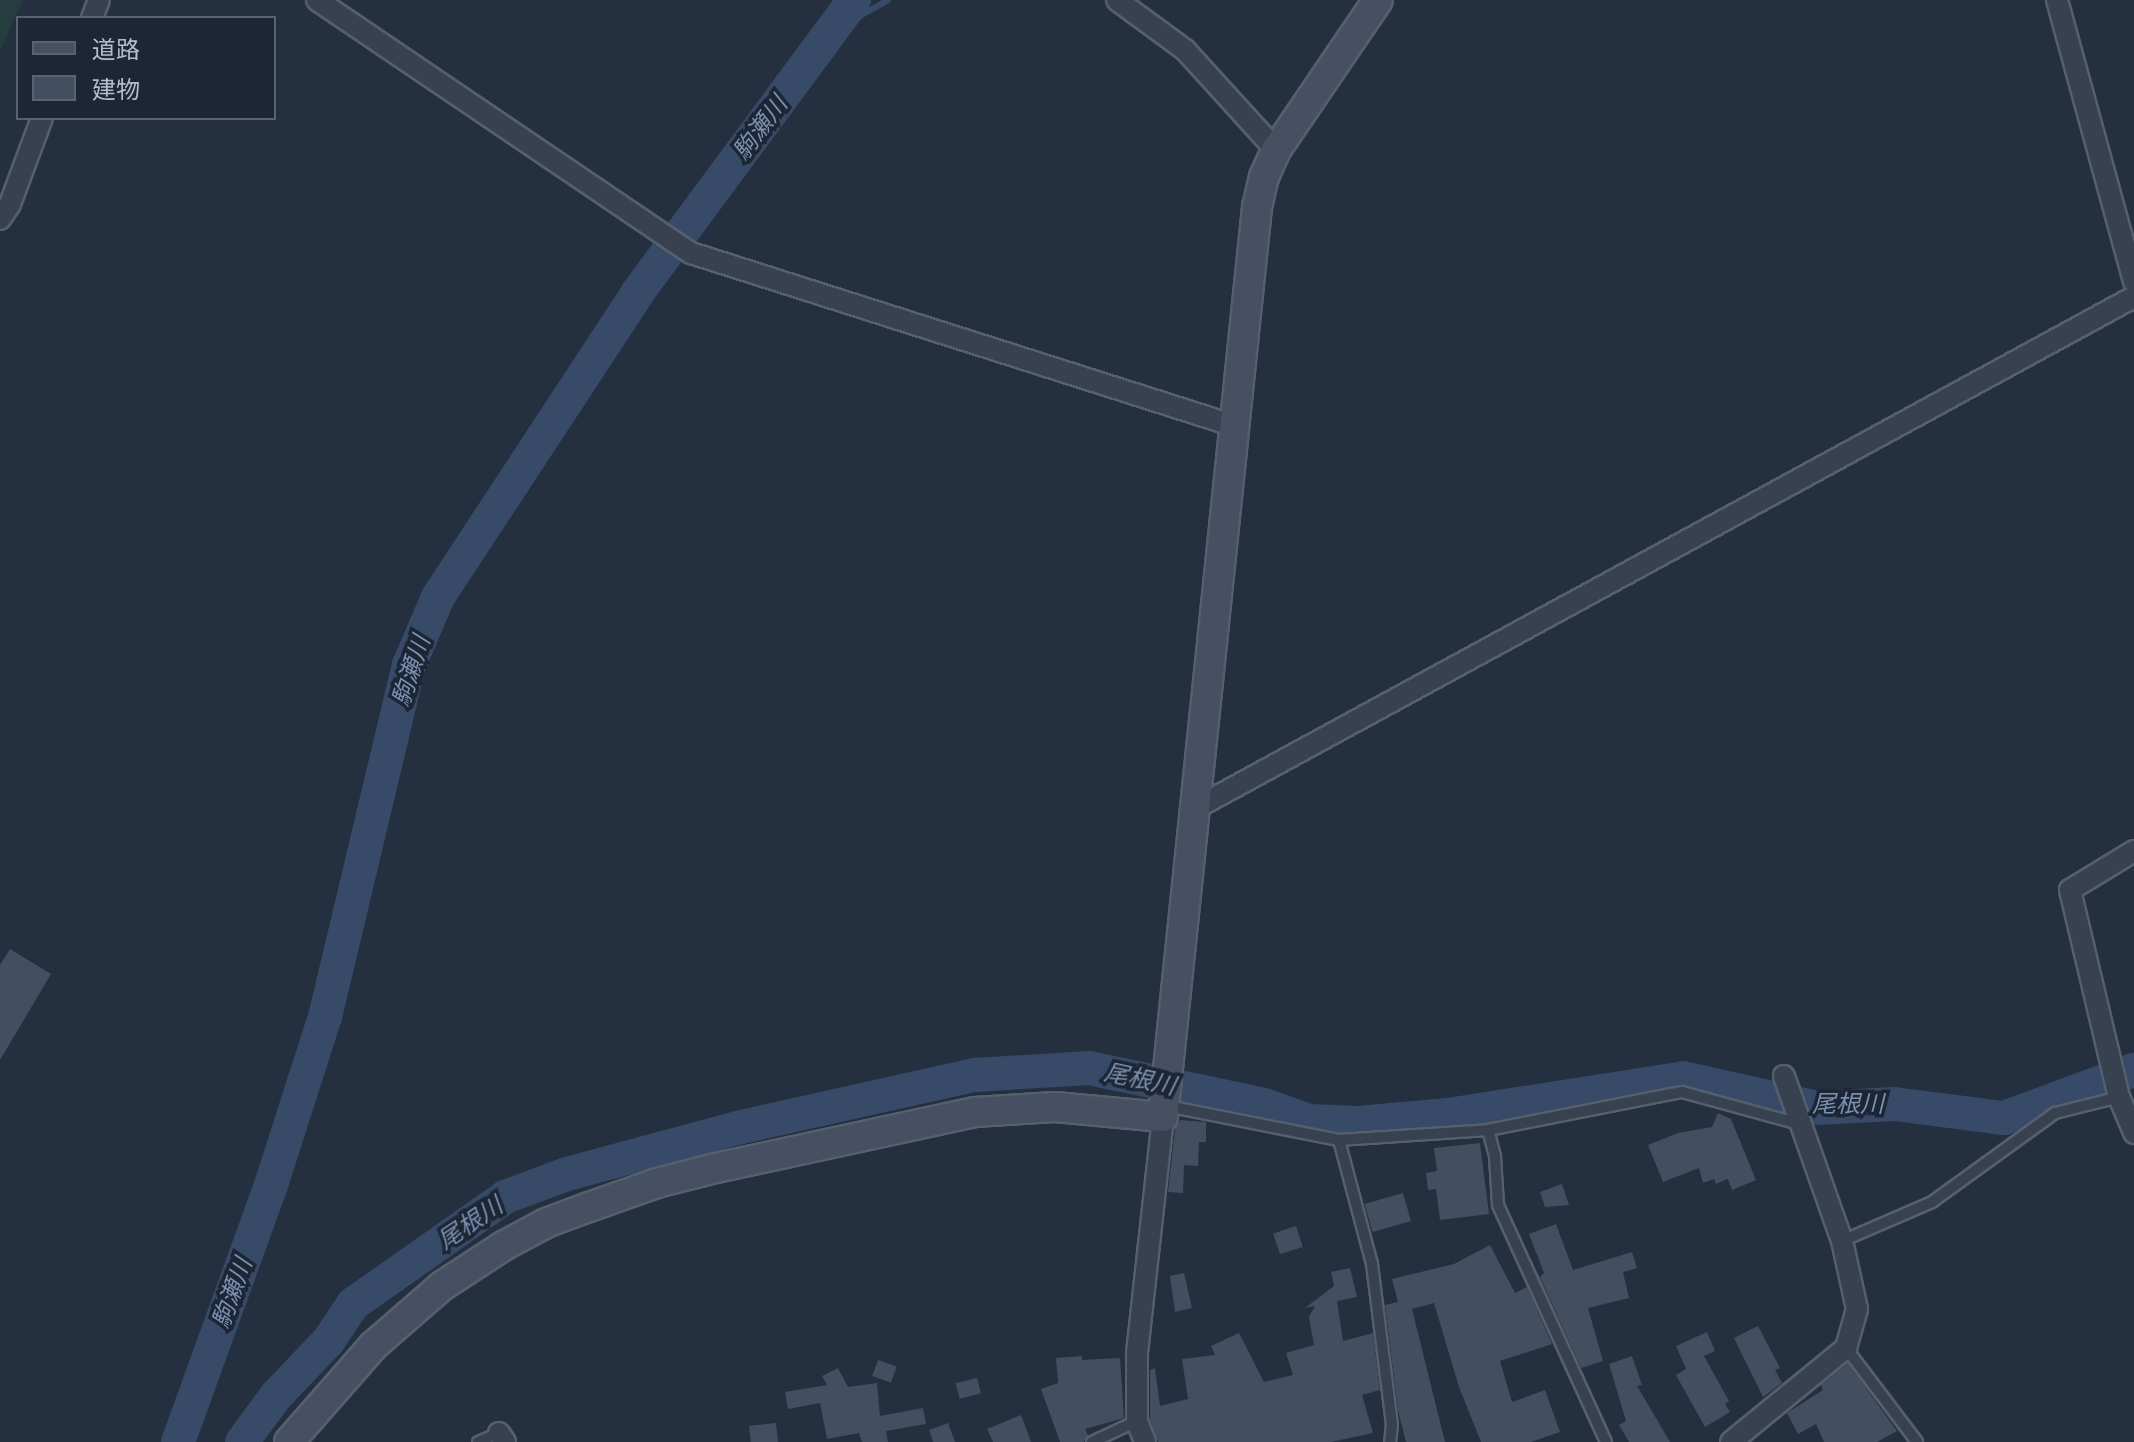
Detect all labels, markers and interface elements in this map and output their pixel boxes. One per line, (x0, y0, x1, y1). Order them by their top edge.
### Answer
legend (16, 16, 276, 120)
text: 道路 (92, 32, 140, 67)
text: 建物 (92, 72, 140, 107)
water label: 駒瀬川 (727, 91, 793, 165)
water label: 駒瀬川 (386, 632, 436, 710)
water label: 尾根川 (1102, 1057, 1178, 1101)
water label: 尾根川 (1812, 1090, 1884, 1118)
water label: 尾根川 (432, 1191, 508, 1255)
water label: 駒瀬川 (206, 1254, 258, 1332)

